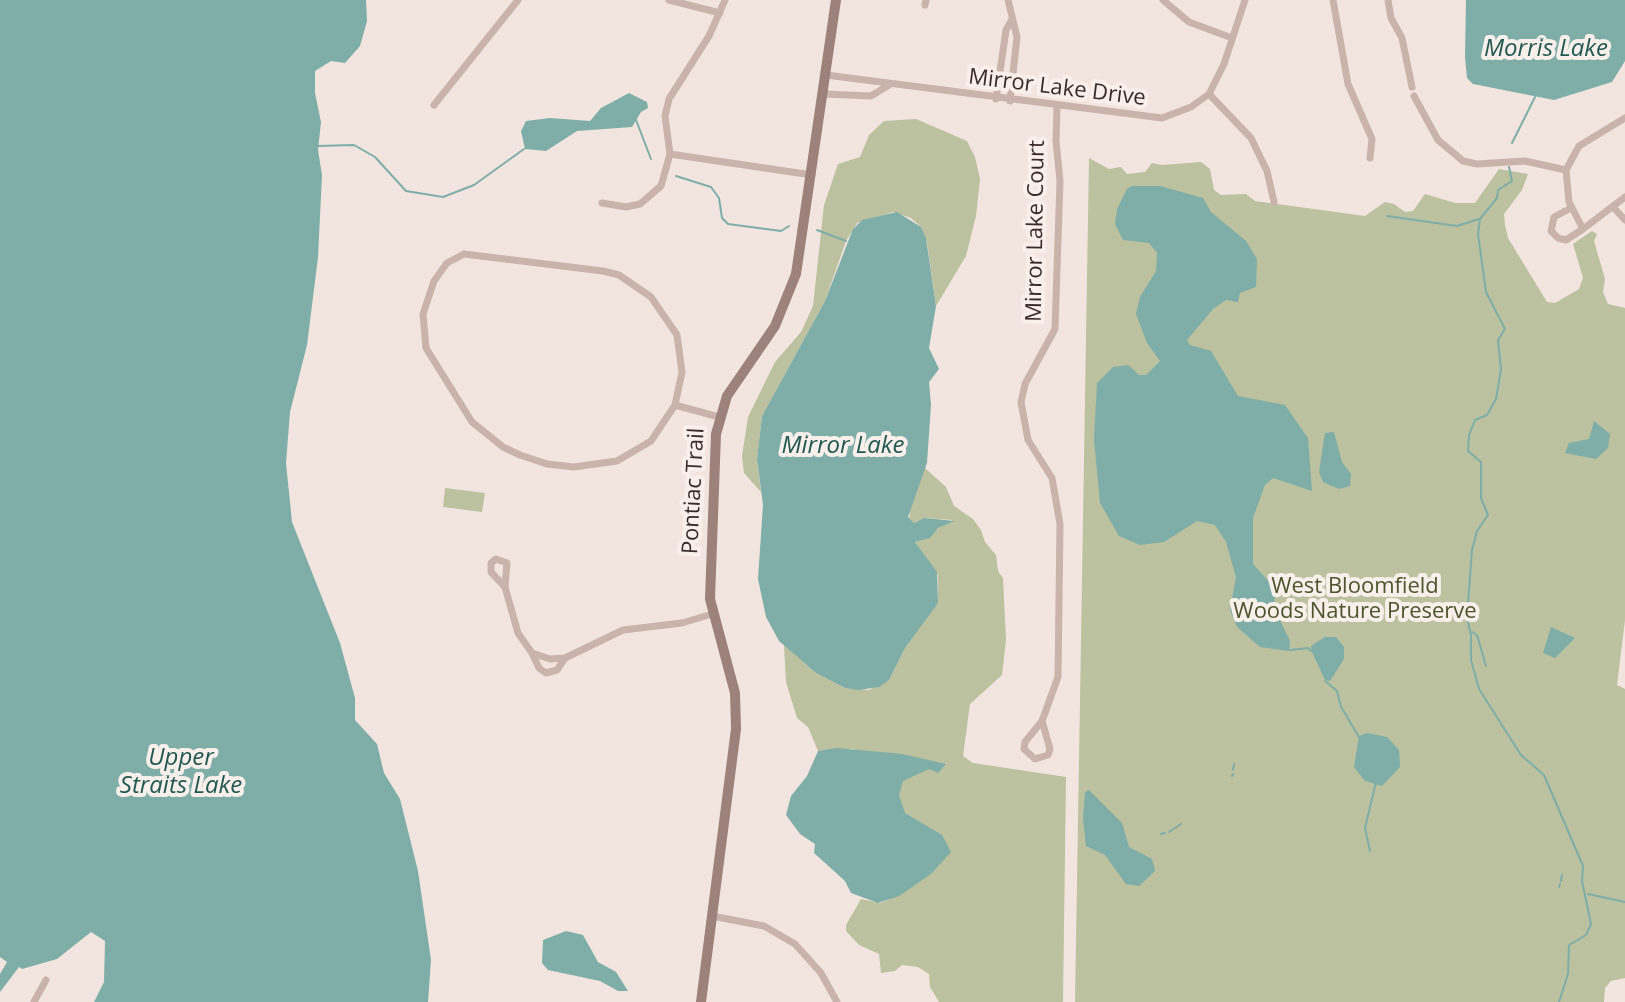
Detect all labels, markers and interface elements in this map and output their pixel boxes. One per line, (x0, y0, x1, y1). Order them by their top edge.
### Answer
water label: Morris Lake (1484, 35, 1608, 63)
street label: Mirror Lake Drive (967, 64, 1147, 112)
street label: Mirror Lake Court (1021, 140, 1051, 322)
street label: Pontiac Trail (678, 427, 710, 555)
water label: Mirror Lake (781, 432, 905, 460)
park label: West Bloomfield Woods Nature Preserve (1233, 574, 1477, 626)
water label: Upper Straits Lake (120, 744, 242, 800)

